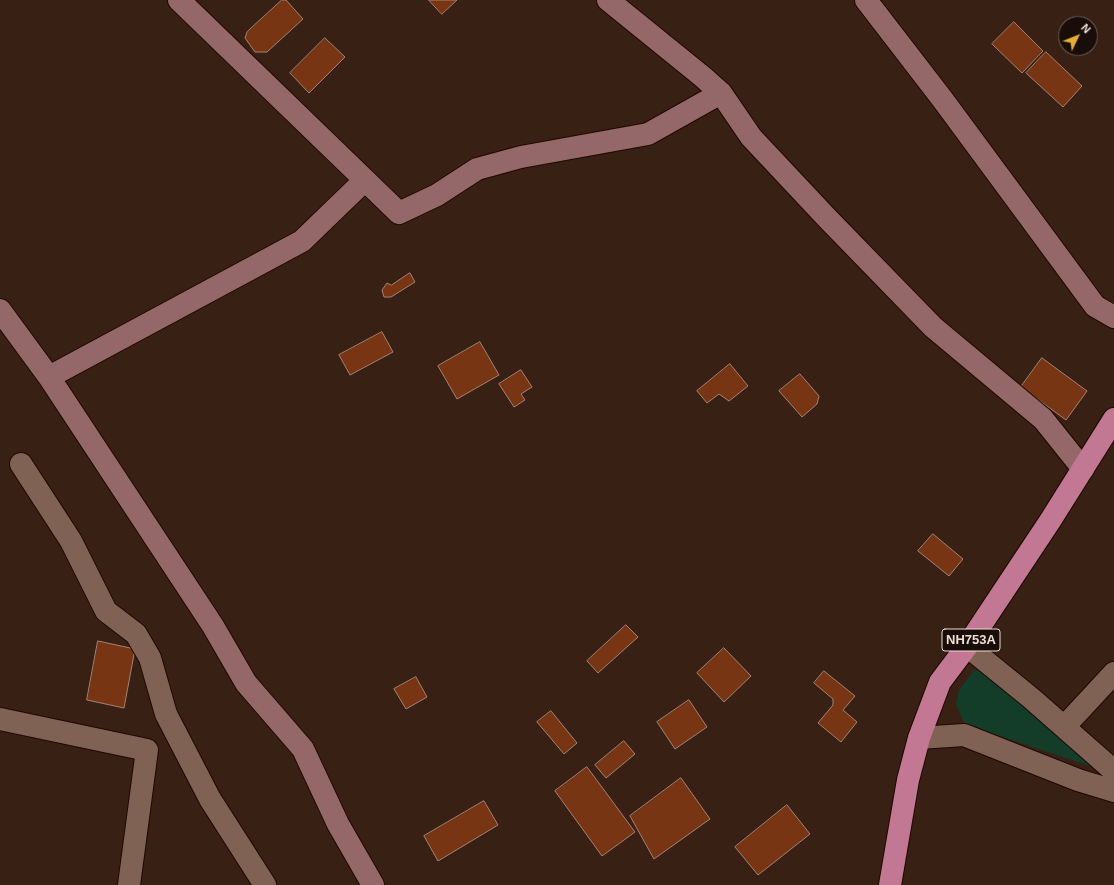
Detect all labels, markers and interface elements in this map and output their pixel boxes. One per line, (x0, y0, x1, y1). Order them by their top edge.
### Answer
north arrow (1058, 16, 1098, 56)
text: N (1079, 21, 1093, 35)
road number: NH753A (942, 629, 1000, 651)

